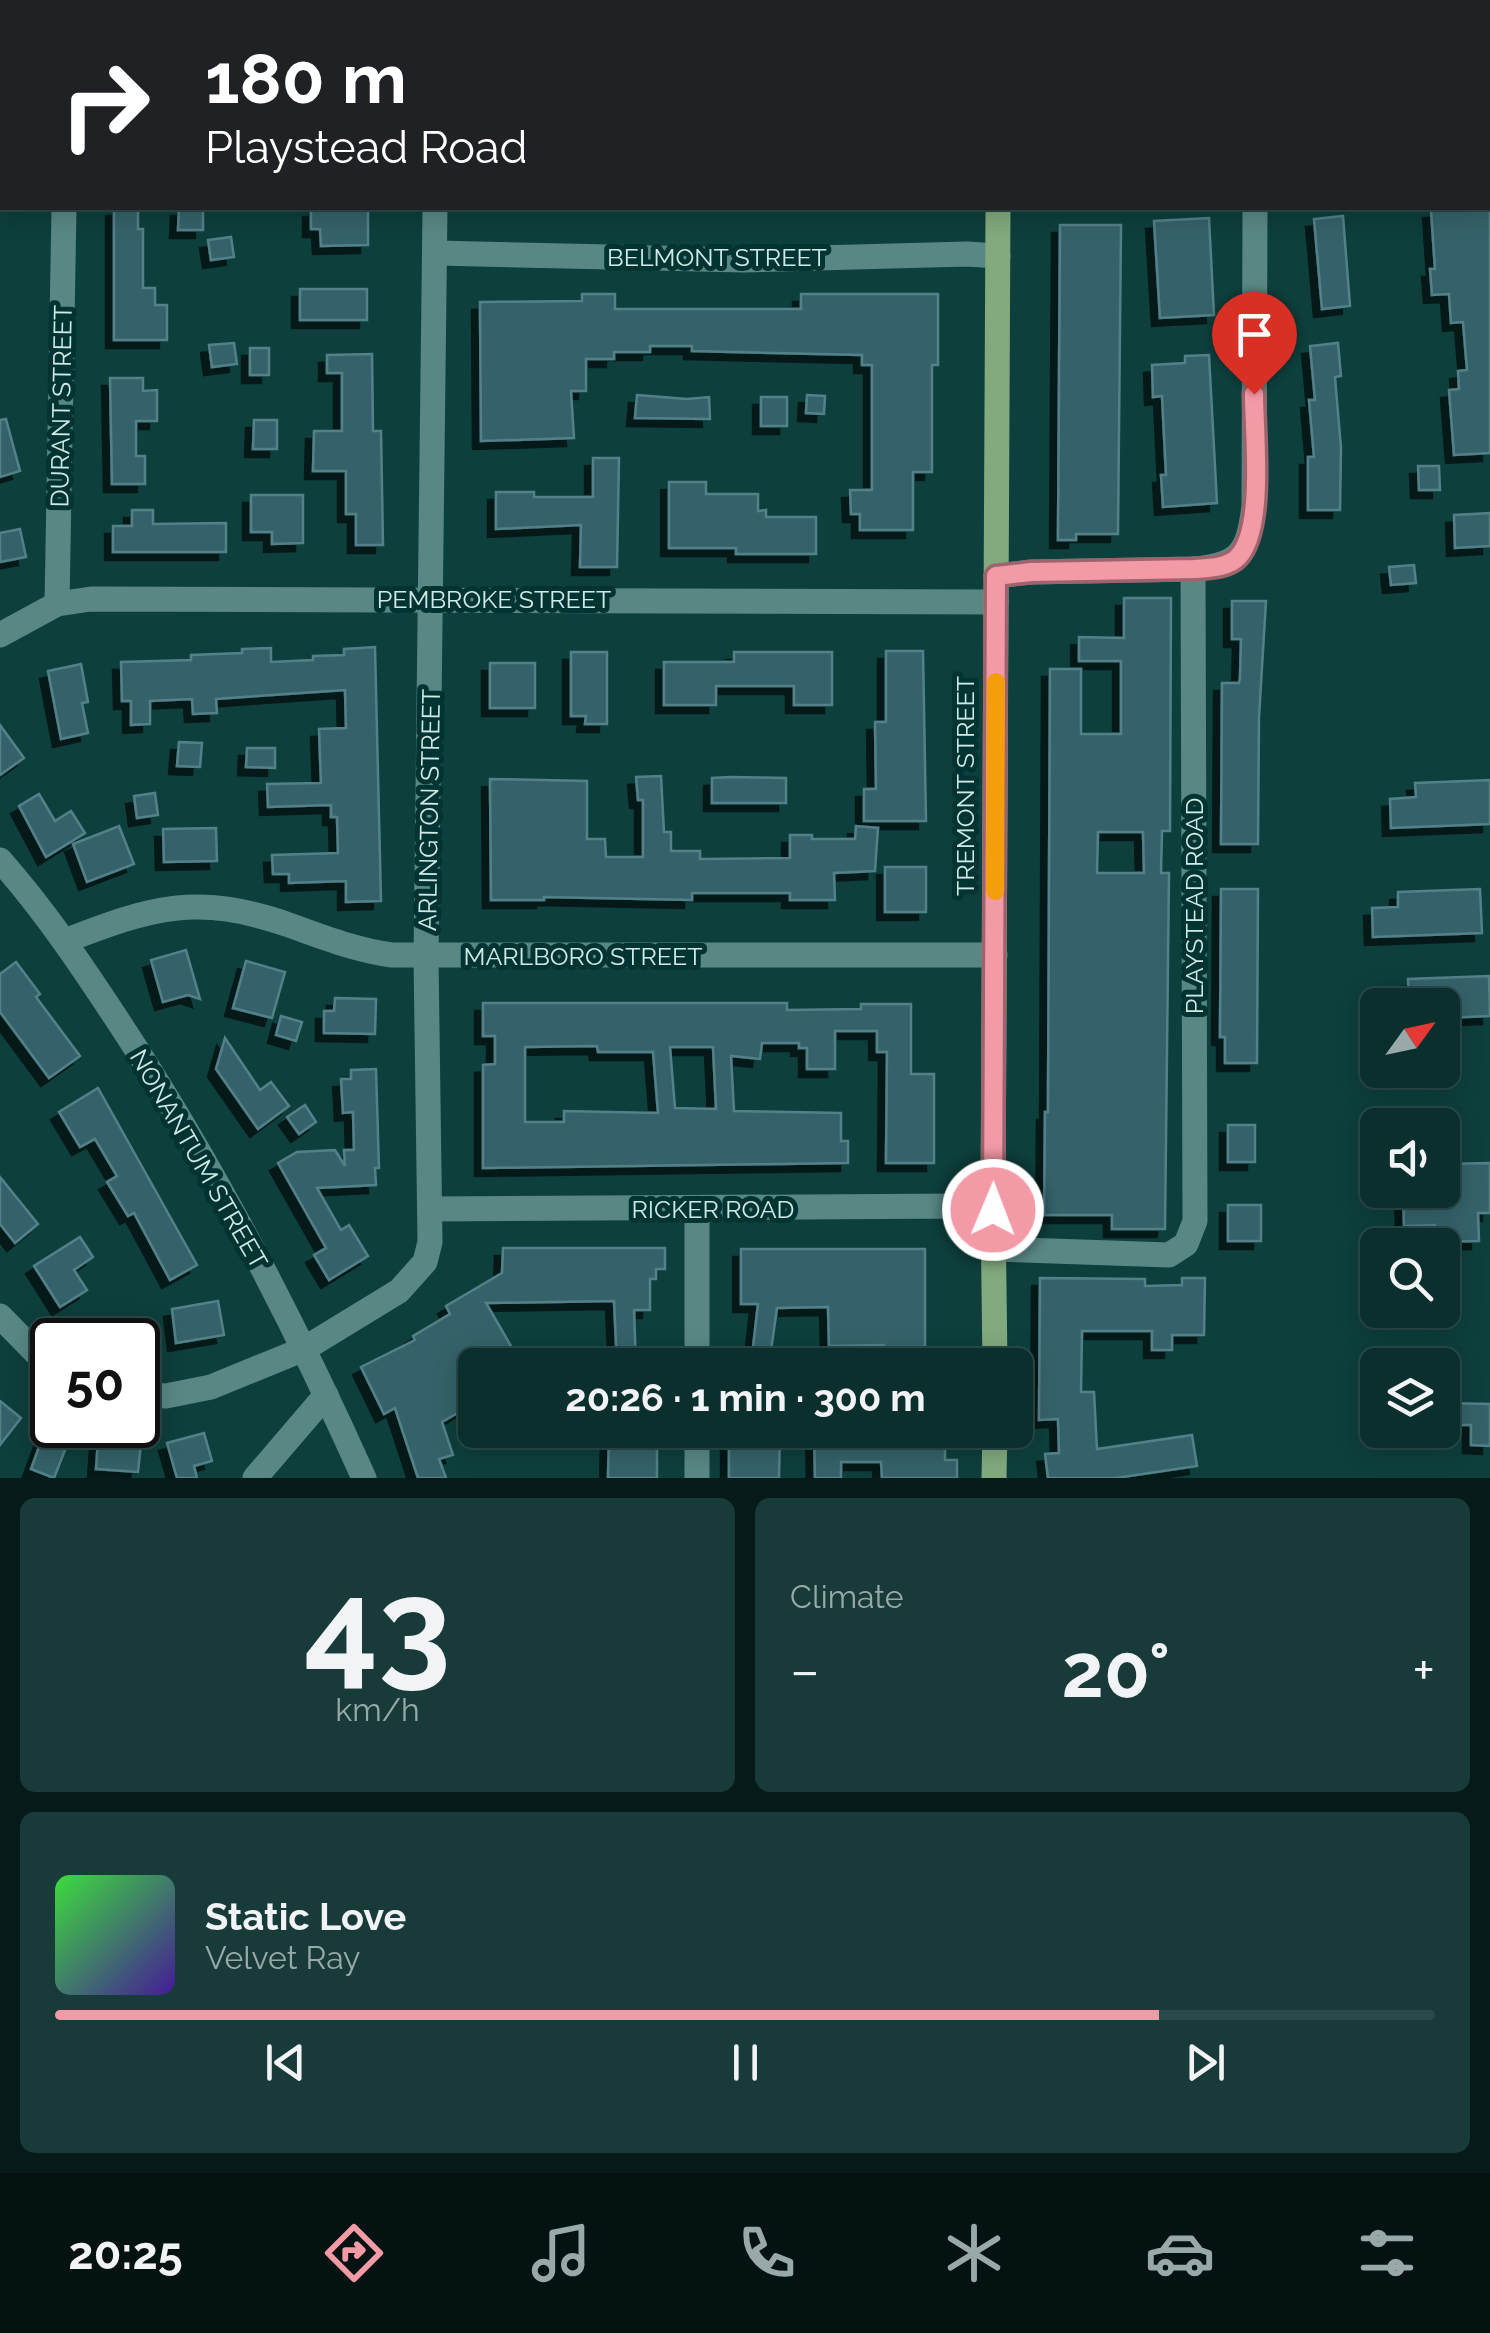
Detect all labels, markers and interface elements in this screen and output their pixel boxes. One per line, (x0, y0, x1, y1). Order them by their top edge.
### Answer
text: 180 m (205, 37, 407, 119)
icon: right (40, 40, 170, 170)
text: Playstead Road (205, 121, 528, 174)
street label: BELMONT STREET (607, 242, 827, 272)
pin (1212, 292, 1297, 395)
street label: DURANT STREET (44, 305, 78, 507)
icon: arrive (1227, 307, 1282, 362)
street label: PEMBROKE STREET (377, 584, 611, 614)
street label: TREMONT STREET (950, 676, 980, 896)
street label: ARLINGTON STREET (412, 689, 446, 931)
street label: PLAYSTEAD ROAD (1179, 798, 1209, 1014)
street label: MARLBORO STREET (463, 941, 703, 971)
north arrow (1360, 988, 1460, 1088)
map controls (1360, 988, 1460, 1448)
street label: NONANTUM STREET (124, 1044, 274, 1274)
button: sound (1360, 1108, 1460, 1208)
position arrow (941, 1158, 1045, 1262)
street label: RICKER ROAD (632, 1194, 794, 1224)
button: search (1360, 1228, 1460, 1328)
speed limit sign: 50 (30, 1318, 160, 1448)
button: layers (1360, 1348, 1460, 1448)
text: 20:26 · 1 min · 300 m (565, 1375, 926, 1420)
text: 43 (304, 1550, 451, 1702)
text: Climate (790, 1578, 904, 1615)
text: 20° (1062, 1626, 1170, 1715)
text: − (790, 1638, 820, 1703)
text: + (1412, 1638, 1435, 1703)
text: km/h (335, 1691, 420, 1728)
text: Static Love (205, 1894, 406, 1939)
text: Velvet Ray (205, 1939, 360, 1976)
icon: previous (258, 2035, 313, 2090)
icon: pause (718, 2035, 773, 2090)
icon: next (1178, 2035, 1233, 2090)
icon: directions (319, 2218, 389, 2288)
icon: music (526, 2218, 596, 2288)
icon: phone (732, 2218, 802, 2288)
icon: climate (939, 2218, 1009, 2288)
icon: car (1145, 2218, 1215, 2288)
icon: filters (1352, 2218, 1422, 2288)
text: 20:25 (68, 2227, 183, 2280)

